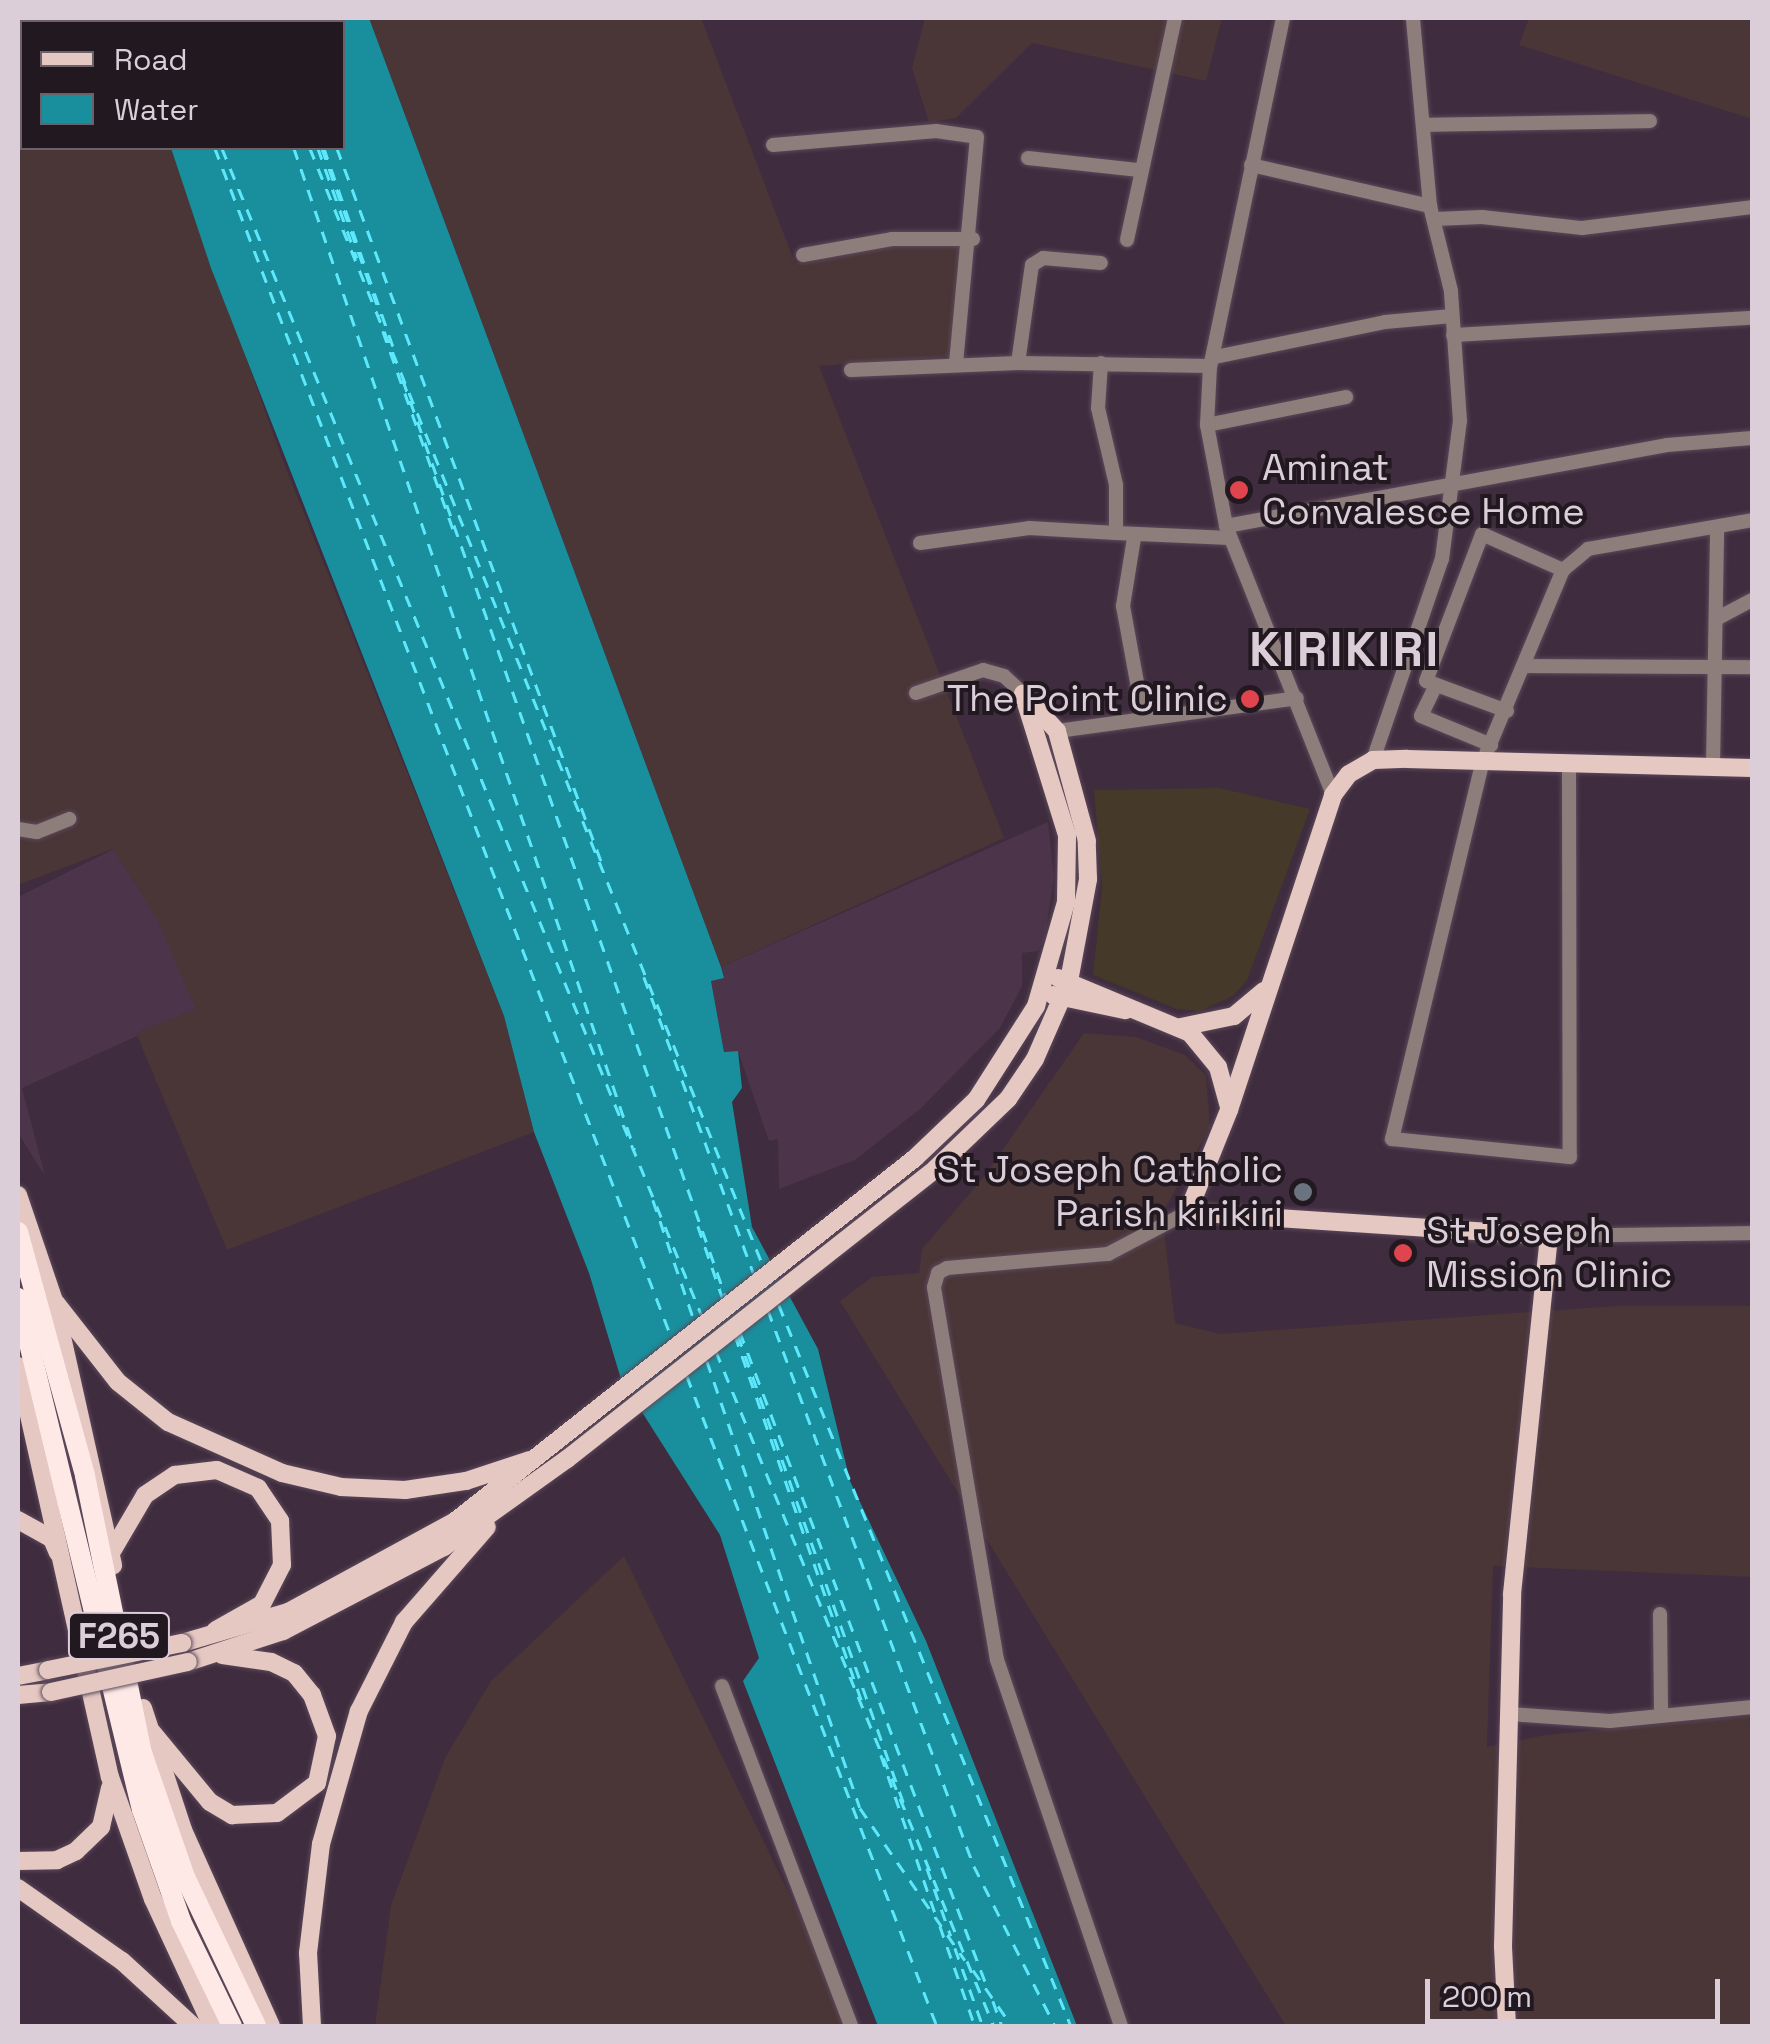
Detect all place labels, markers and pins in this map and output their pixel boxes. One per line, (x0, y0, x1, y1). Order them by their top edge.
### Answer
place label: Aminat Convalesce Home (1262, 445, 1585, 534)
marker: Aminat Convalesce Home (1226, 477, 1252, 503)
place label: The Point Clinic (947, 676, 1228, 722)
marker: The Point Clinic (1237, 686, 1263, 712)
place label: St Joseph Catholic Parish kirikiri (937, 1147, 1283, 1236)
marker: St Joseph Catholic Parish kirikiri (1292, 1181, 1314, 1203)
place label: St Joseph Mission Clinic (1426, 1208, 1672, 1298)
marker: St Joseph Mission Clinic (1390, 1240, 1416, 1266)

